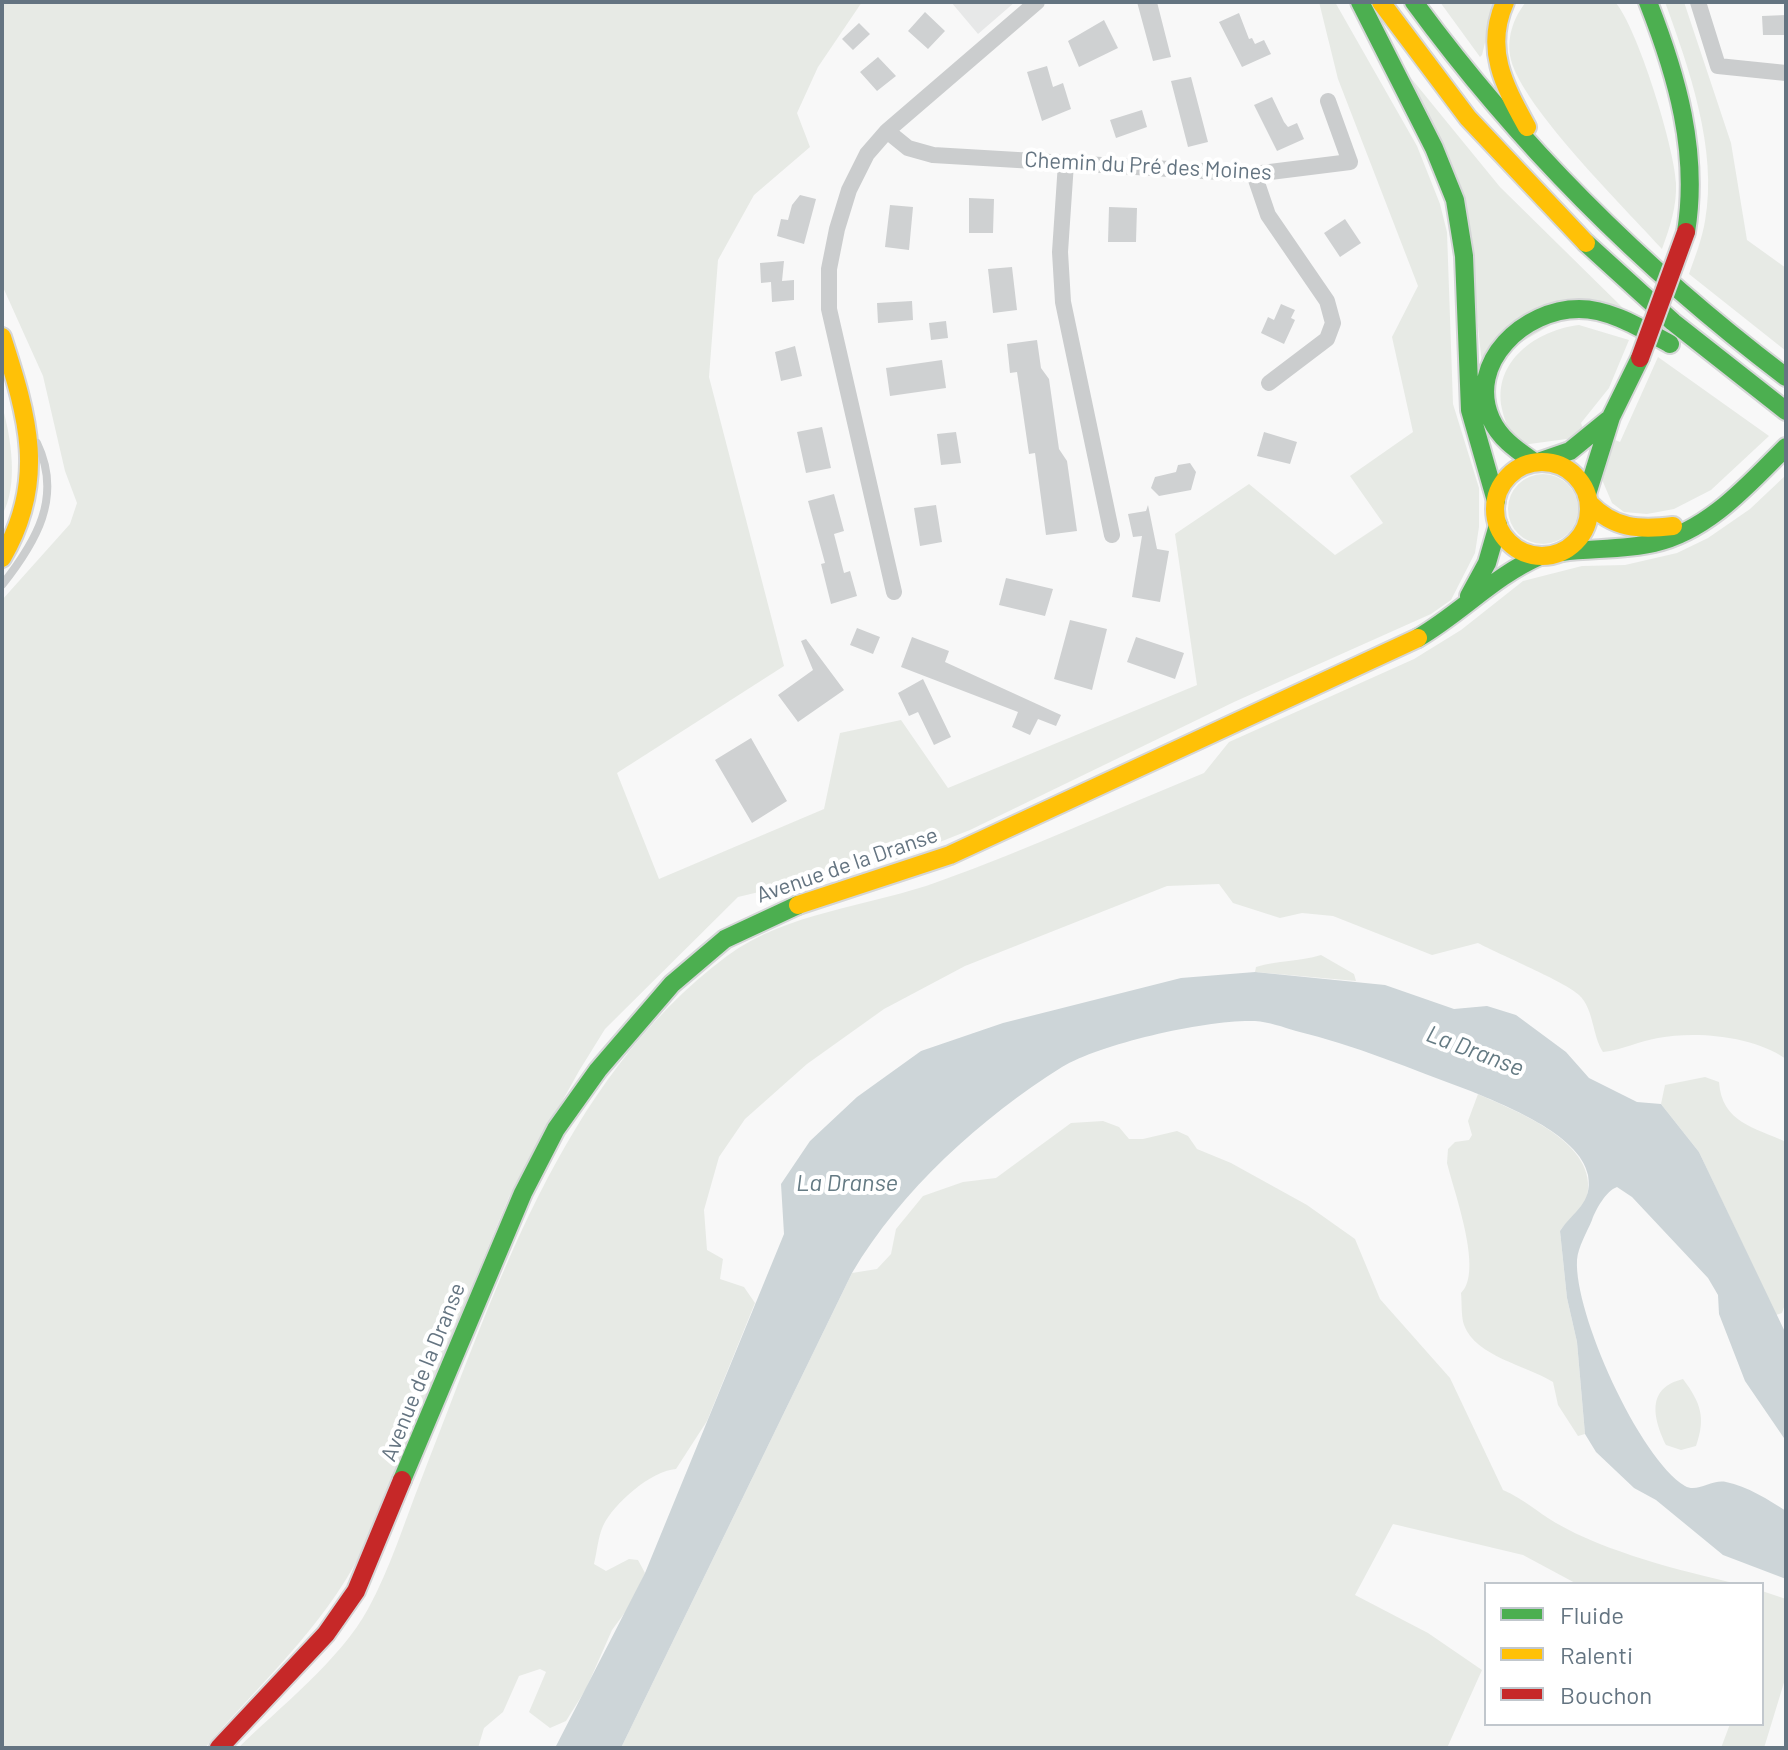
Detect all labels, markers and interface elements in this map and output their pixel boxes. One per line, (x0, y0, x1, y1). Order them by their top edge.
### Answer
street label: Chemin du Pré des Moines (1024, 146, 1272, 186)
street label: Avenue de la Dranse (753, 822, 941, 908)
water label: La Dranse (1422, 1019, 1528, 1083)
water label: La Dranse (796, 1169, 898, 1197)
street label: Avenue de la Dranse (375, 1279, 471, 1465)
legend (1484, 1582, 1764, 1726)
text: Fluide (1560, 1600, 1624, 1629)
text: Ralenti (1560, 1640, 1633, 1669)
text: Bouchon (1560, 1680, 1652, 1709)

